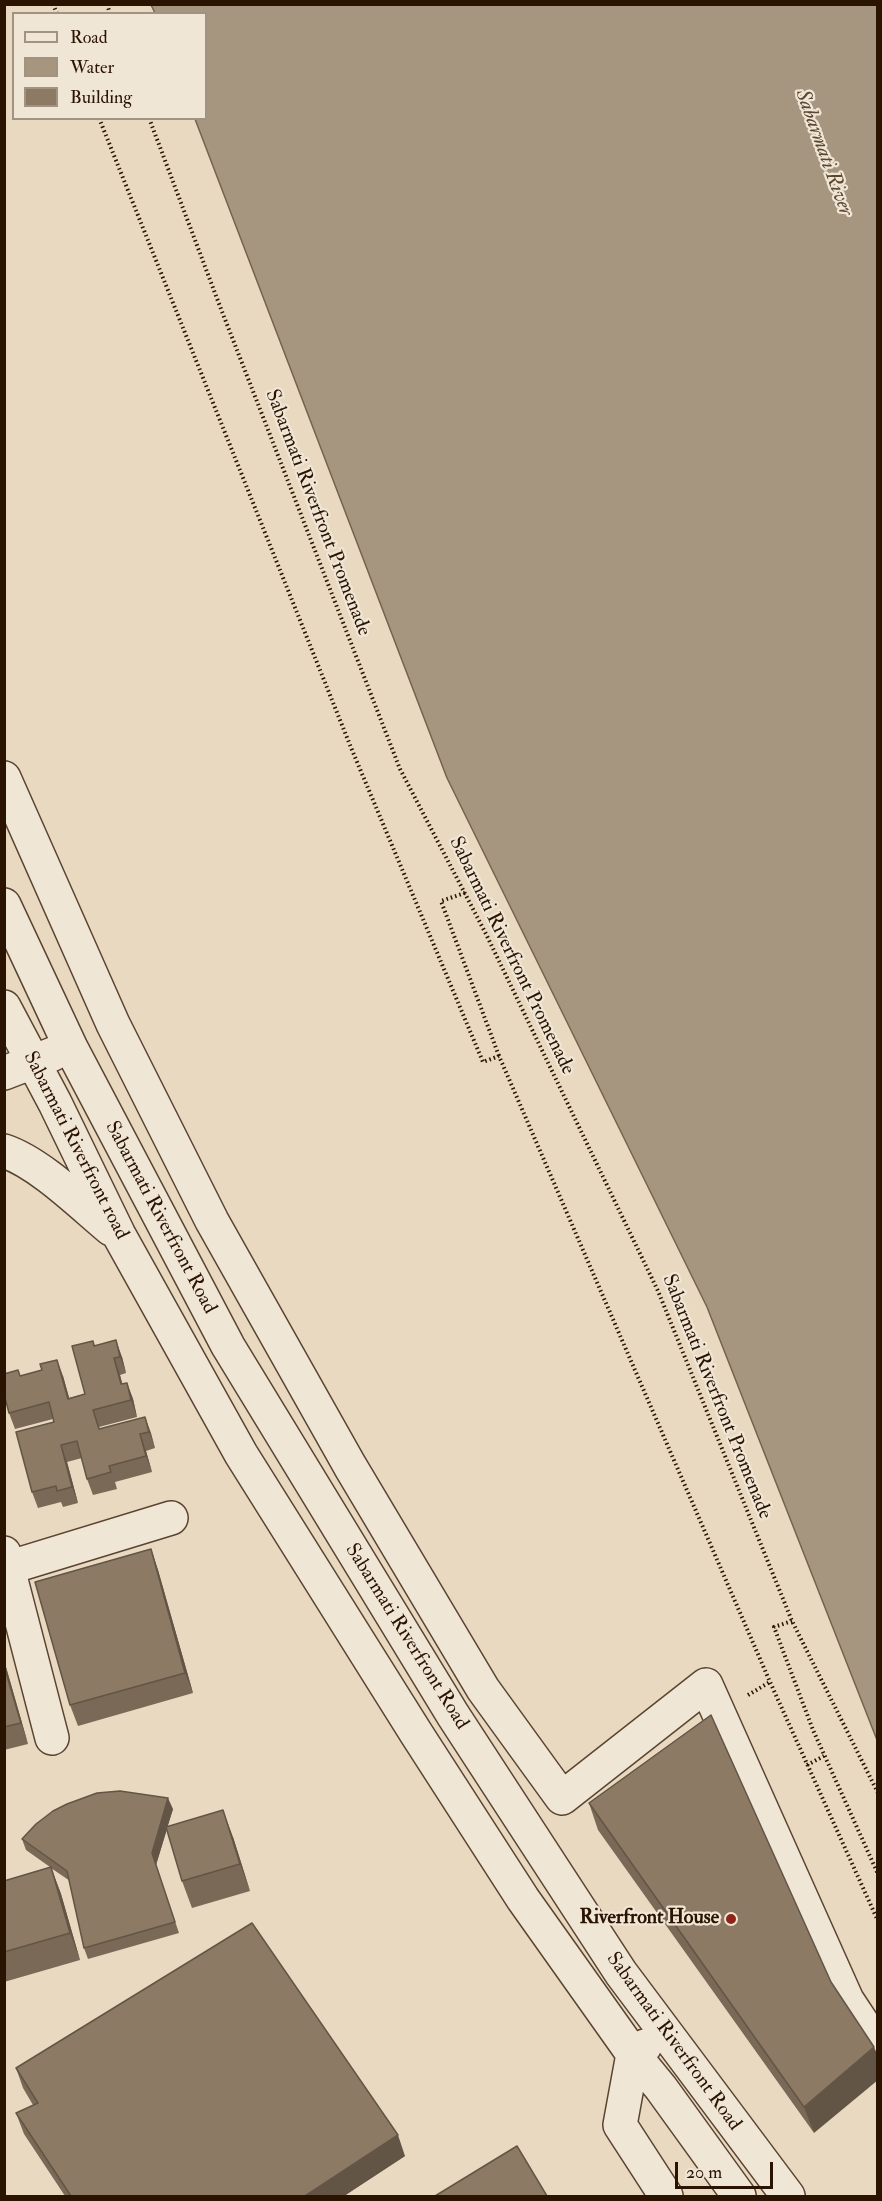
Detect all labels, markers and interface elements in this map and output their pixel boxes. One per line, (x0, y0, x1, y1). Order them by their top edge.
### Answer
legend (12, 12, 207, 120)
text: Road (70, 26, 108, 49)
text: Water (70, 56, 114, 79)
text: Building (70, 86, 132, 109)
water label: Sabarmati River (788, 86, 858, 220)
street label: Sabarmati Riverfront Promenade (259, 386, 375, 640)
street label: Sabarmati Riverfront Promenade (443, 833, 579, 1079)
street label: Sabarmati Riverfront road (17, 1048, 133, 1244)
street label: Sabarmati Riverfront Road (99, 1118, 221, 1318)
street label: Sabarmati Riverfront Promenade (656, 1271, 776, 1523)
street label: Sabarmati Riverfront Road (339, 1540, 473, 1734)
place label: Riverfront House (579, 1907, 719, 1931)
marker: Riverfront House (724, 1912, 738, 1926)
street label: Sabarmati Riverfront Road (600, 1948, 746, 2136)
scale bar (678, 2150, 776, 2188)
text: 20 m (686, 2161, 722, 2184)

